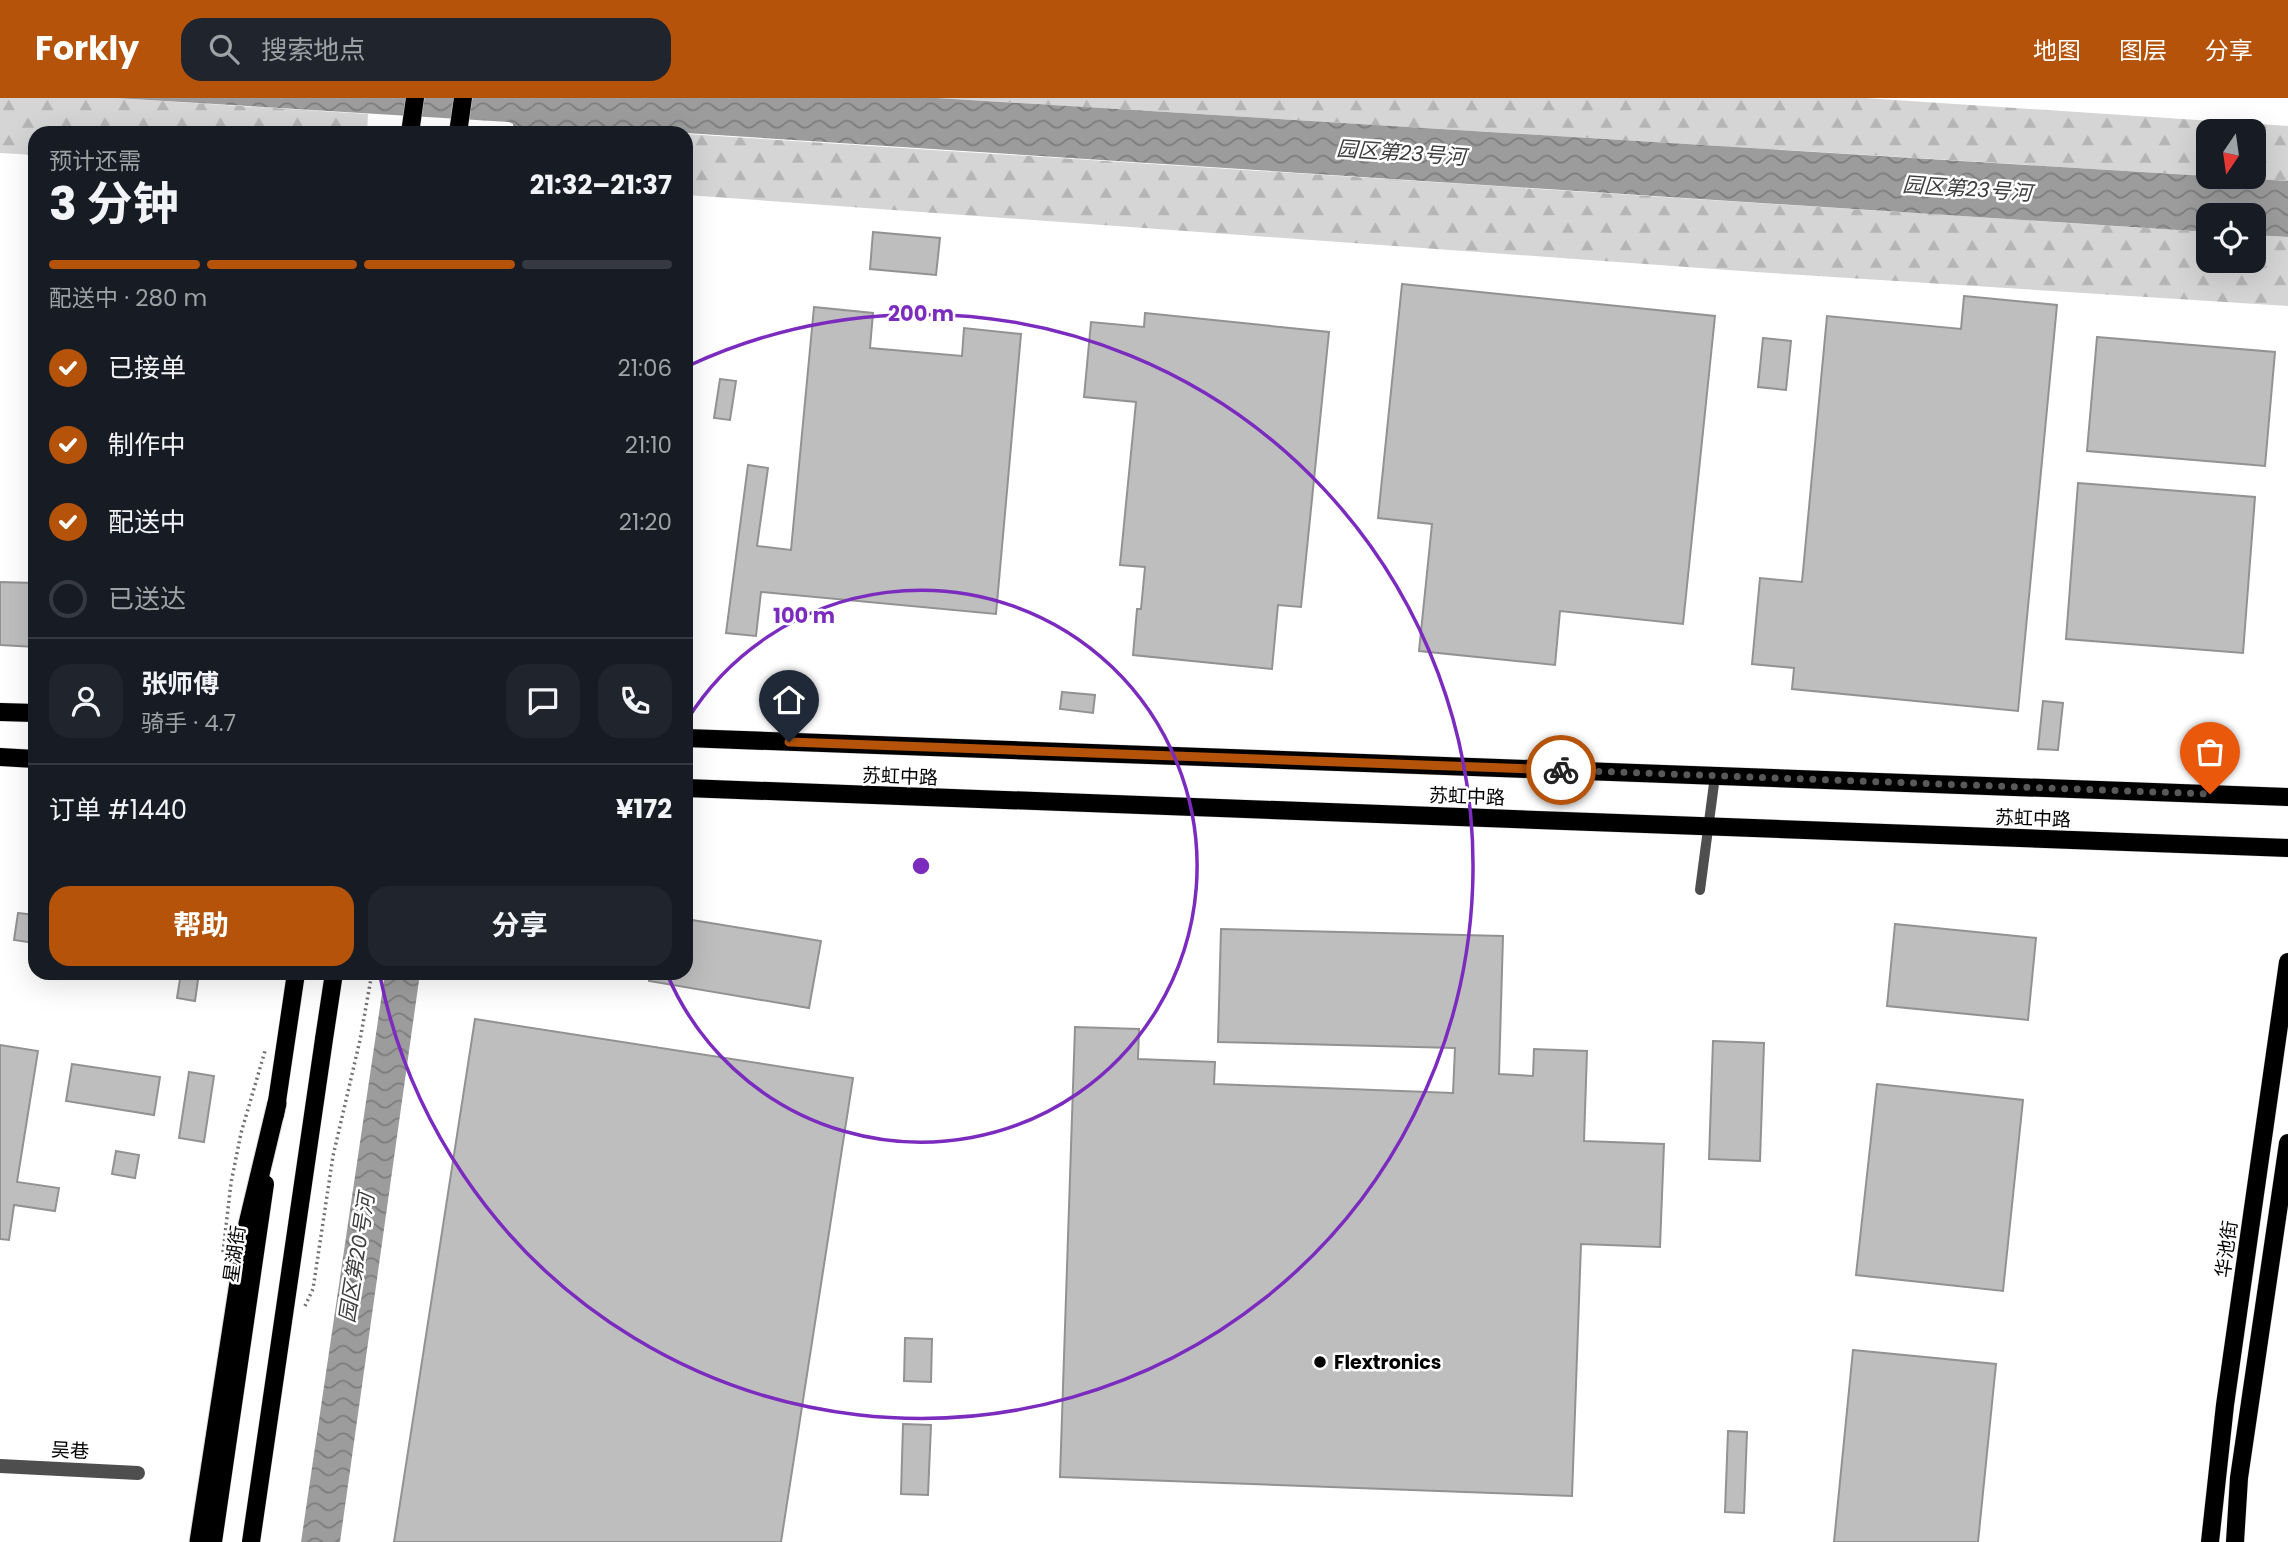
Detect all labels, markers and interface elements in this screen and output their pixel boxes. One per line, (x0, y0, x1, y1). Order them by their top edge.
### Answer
search box (181, 18, 671, 81)
text: Forkly (35, 25, 139, 72)
icon: search (205, 30, 243, 68)
text: 搜索地点 (261, 32, 365, 68)
text: 地图 (2033, 34, 2081, 67)
text: 图层 (2119, 34, 2167, 67)
text: 分享 (2205, 34, 2253, 67)
north arrow (2196, 119, 2266, 189)
map controls (2196, 119, 2266, 273)
water label: 园区第23号河 (1335, 134, 1471, 172)
text: 预计还需 (49, 145, 141, 177)
text: 21:32–21:37 (530, 167, 672, 203)
water label: 园区第23号河 (1901, 170, 2037, 208)
text: 3 分钟 (49, 172, 179, 236)
button: locate (2196, 203, 2266, 273)
text: 配送中 · 280 m (49, 282, 207, 314)
text: 200 m (888, 299, 954, 328)
icon: check (49, 349, 87, 387)
text: 已接单 (108, 350, 186, 386)
text: 21:06 (617, 352, 672, 384)
icon: check (49, 426, 87, 464)
text: 制作中 (108, 427, 186, 463)
text: 21:10 (625, 429, 672, 461)
icon: check (49, 503, 87, 541)
text: 配送中 (108, 504, 186, 540)
text: 21:20 (619, 506, 672, 538)
text: 已送达 (108, 581, 186, 617)
text: 100 m (773, 601, 835, 630)
button: person (49, 664, 123, 738)
button: chat (506, 664, 580, 738)
button: phone (598, 664, 672, 738)
text: 张师傅 (141, 666, 219, 702)
pin (759, 670, 819, 742)
icon: home (770, 681, 808, 719)
text: 骑手 · 4.7 (141, 707, 236, 739)
pin (2180, 722, 2240, 794)
icon: bag (2191, 733, 2229, 771)
courier (1526, 735, 1596, 805)
icon: bike (1542, 751, 1580, 789)
street label: 苏虹中路 (862, 762, 938, 791)
street label: 苏虹中路 (1429, 782, 1505, 811)
text: ¥172 (616, 791, 672, 827)
text: 订单 #1440 (49, 792, 187, 828)
street label: 苏虹中路 (1995, 804, 2071, 833)
centre of rings (909, 854, 933, 878)
button: 帮助 (49, 886, 354, 966)
button: 分享 (368, 886, 672, 966)
water label: 园区第20号河 (332, 1187, 382, 1325)
street label: 华池街 (2209, 1219, 2244, 1279)
street label: 星湖街 (217, 1224, 252, 1284)
place label: Flextronics (1334, 1349, 1441, 1376)
marker: Flextronics (1312, 1354, 1328, 1370)
street label: 吴巷 (50, 1436, 90, 1465)

